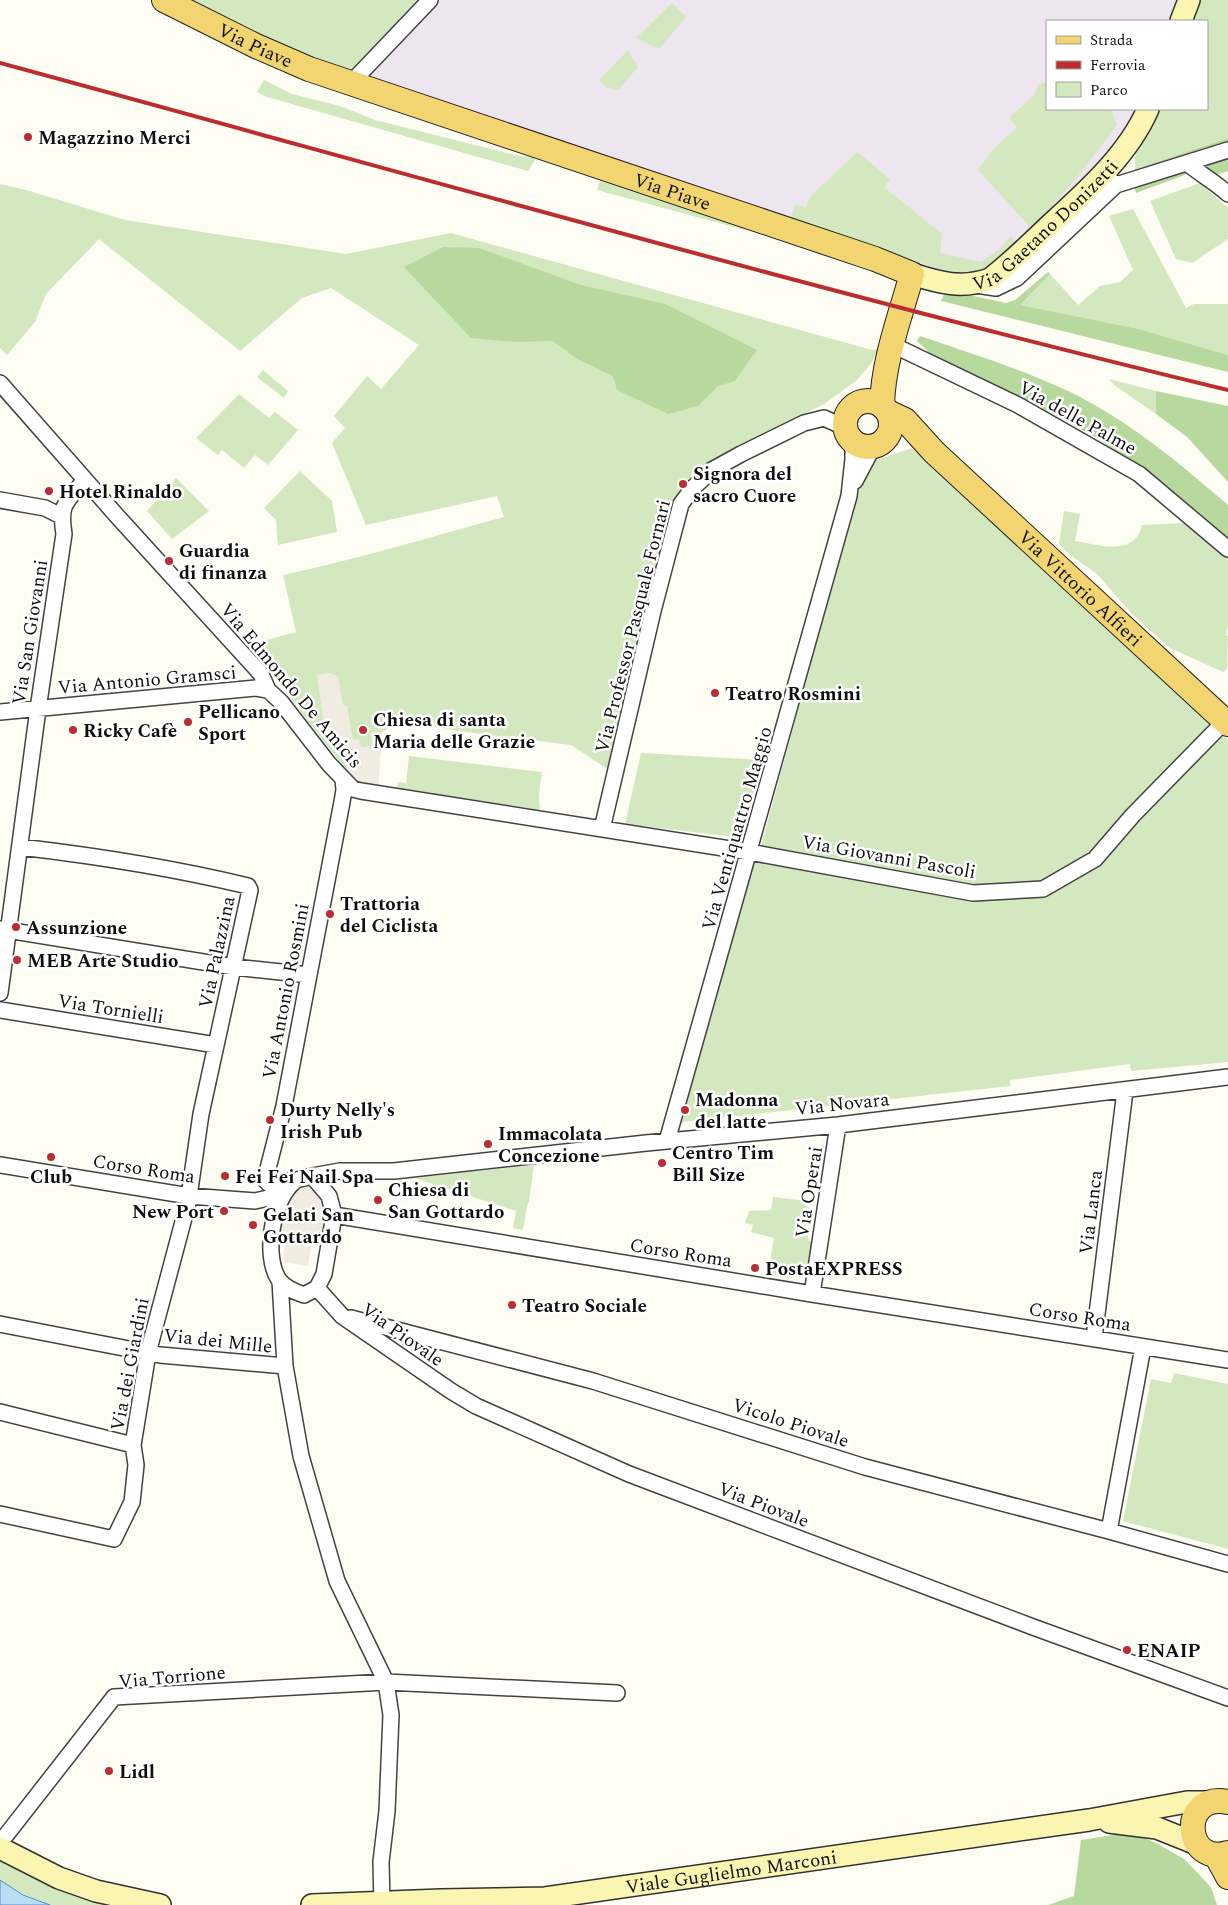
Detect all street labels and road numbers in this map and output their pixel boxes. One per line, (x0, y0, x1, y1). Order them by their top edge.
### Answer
street label: Via Piave (212, 16, 297, 76)
street label: Via Gaetano Donizetti (969, 153, 1126, 299)
street label: Via Piave (630, 166, 714, 219)
street label: Via delle Palme (1013, 374, 1142, 463)
street label: Via Professor Pasquale Fornari (588, 497, 679, 756)
street label: Via Vittorio Alfieri (1011, 524, 1149, 654)
street label: Via San Giovanni (5, 557, 56, 707)
street label: Via Edmondo De Amicis (213, 597, 369, 775)
street label: Via Antonio Gramsci (56, 658, 238, 703)
street label: Via Ventiquattro Maggio (694, 723, 780, 934)
street label: Via Giovanni Pascoli (799, 828, 978, 887)
street label: Via Palazzina (191, 893, 244, 1011)
street label: Via Antonio Rosmini (255, 901, 318, 1082)
street label: Via Tornielli (56, 987, 166, 1032)
street label: Via Novara (793, 1085, 892, 1124)
street label: Via Operai (788, 1144, 831, 1240)
street label: Corso Roma (91, 1147, 198, 1192)
street label: Via Lanca (1072, 1168, 1111, 1256)
street label: Corso Roma (628, 1231, 735, 1276)
street label: Via dei Giardini (103, 1295, 158, 1434)
street label: Corso Roma (1027, 1295, 1134, 1340)
street label: Via Piovale (355, 1296, 450, 1374)
street label: Via dei Mille (162, 1321, 274, 1362)
street label: Vicolo Piovale (728, 1391, 853, 1456)
street label: Via Piovale (714, 1475, 813, 1536)
street label: Via Torrione (117, 1658, 227, 1697)
street label: Viale Guglielmo Marconi (624, 1843, 839, 1902)

